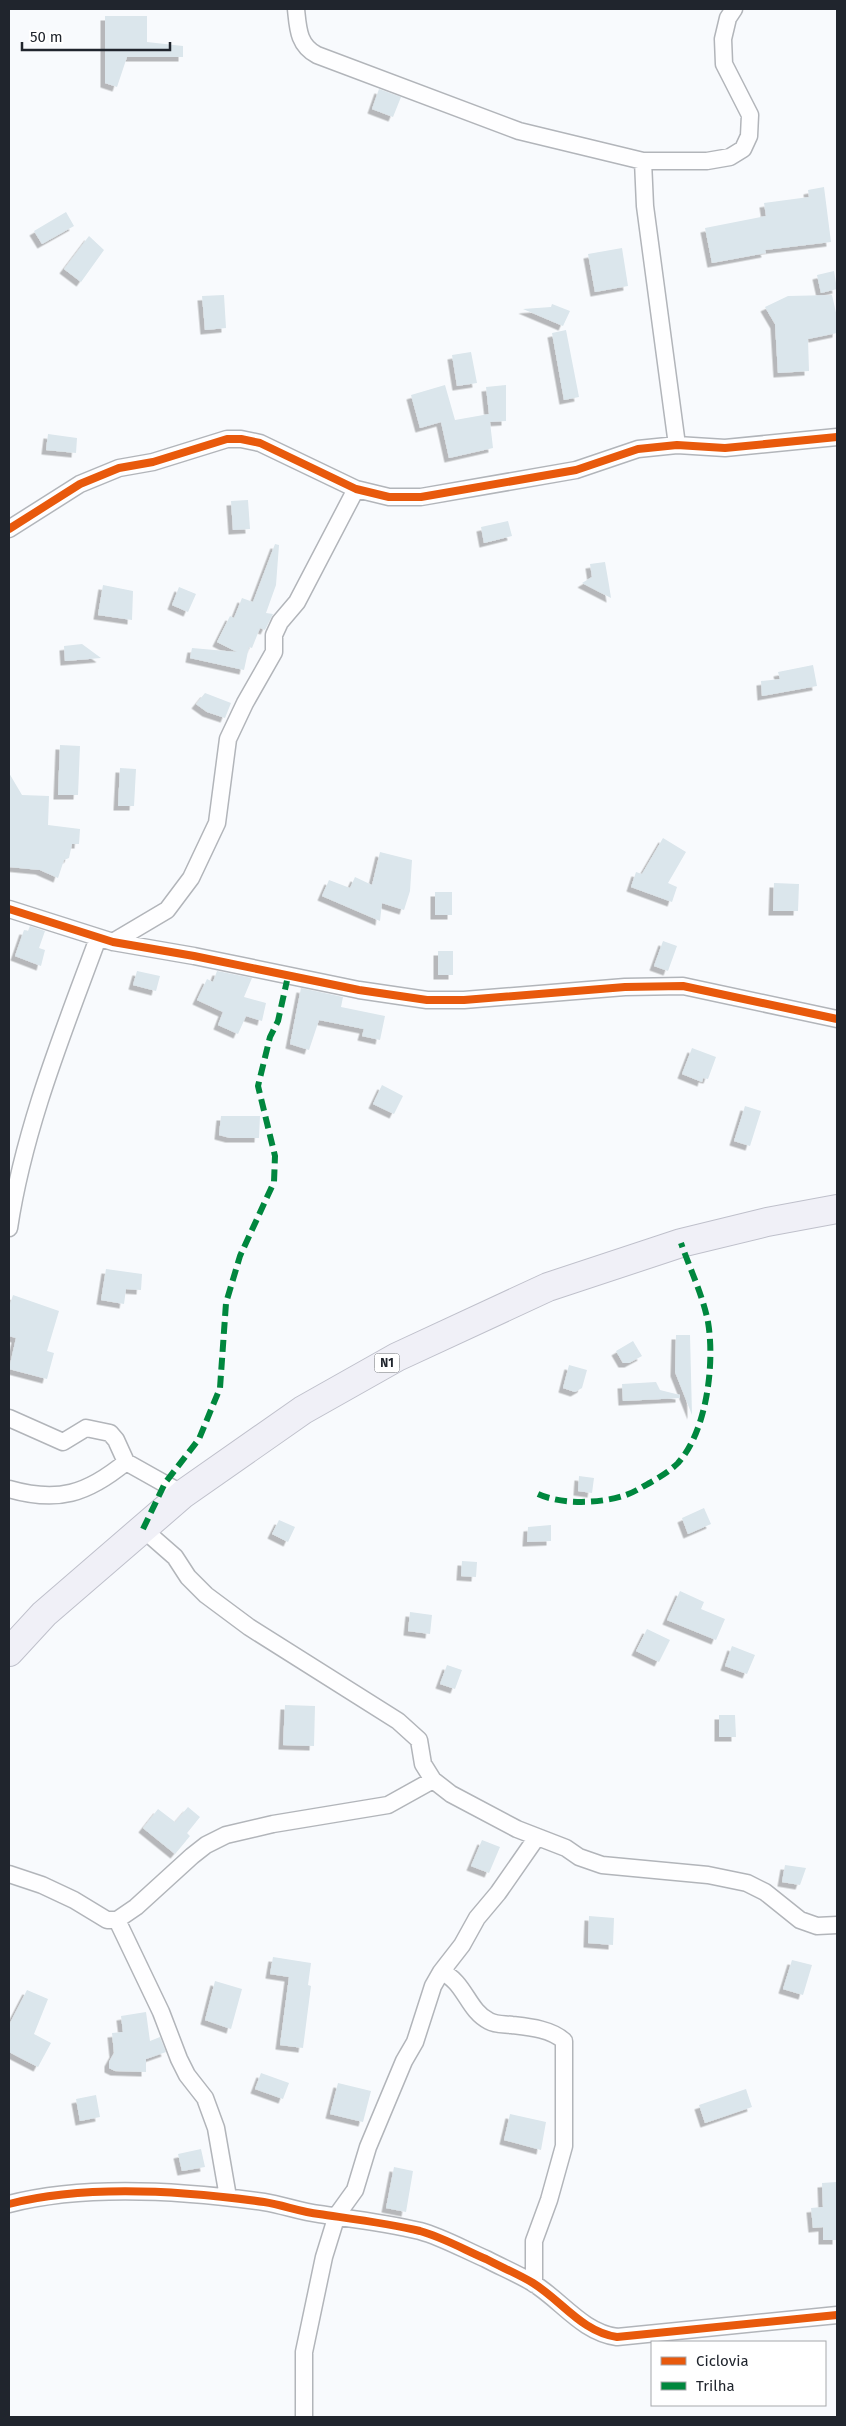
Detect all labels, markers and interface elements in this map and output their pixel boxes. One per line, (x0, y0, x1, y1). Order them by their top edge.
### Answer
scale bar (22, 20, 170, 52)
text: 50 m (30, 28, 63, 46)
road number: N1 (374, 1354, 400, 1372)
legend (651, 2341, 826, 2406)
text: Ciclovia (696, 2352, 749, 2370)
text: Trilha (696, 2377, 735, 2395)

